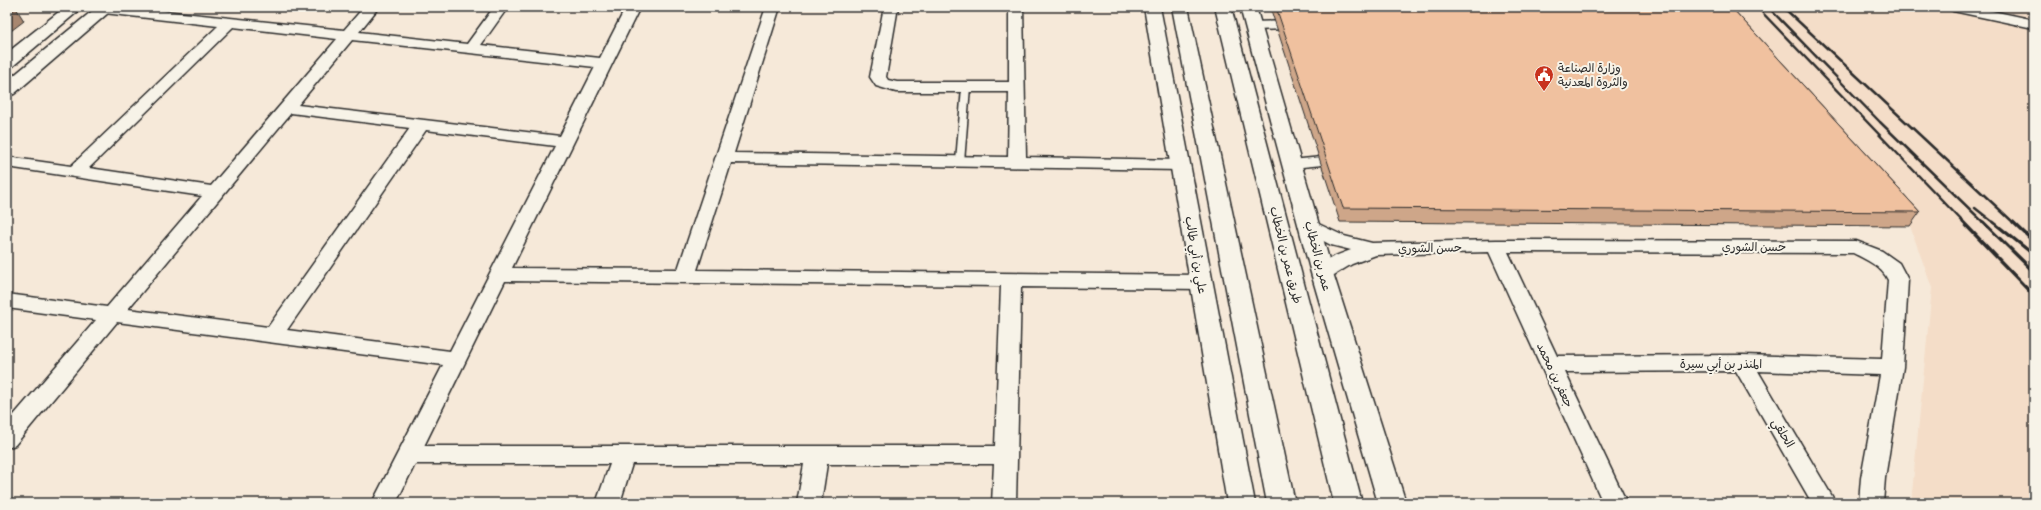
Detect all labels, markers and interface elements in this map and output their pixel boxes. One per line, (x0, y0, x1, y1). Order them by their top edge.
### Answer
place label: وزارة الصناعة والثروة المعدنية (1558, 59, 1628, 90)
public building icon: وزارة الصناعة والثروة المعدنية (1533, 64, 1555, 92)
street label: طريق عمر بن الخطاب (1266, 204, 1307, 305)
street label: علي بن أبي طالب (1178, 215, 1212, 296)
street label: عمر بن الخطاب (1301, 219, 1336, 293)
street label: حسن الشوري (1398, 238, 1462, 258)
street label: حسن الشوري (1722, 238, 1786, 256)
street label: جعفر بن محمد (1533, 339, 1578, 410)
street label: المنذر بن أبي سيرة (1680, 355, 1762, 375)
street label: الحلقي (1765, 415, 1799, 452)

